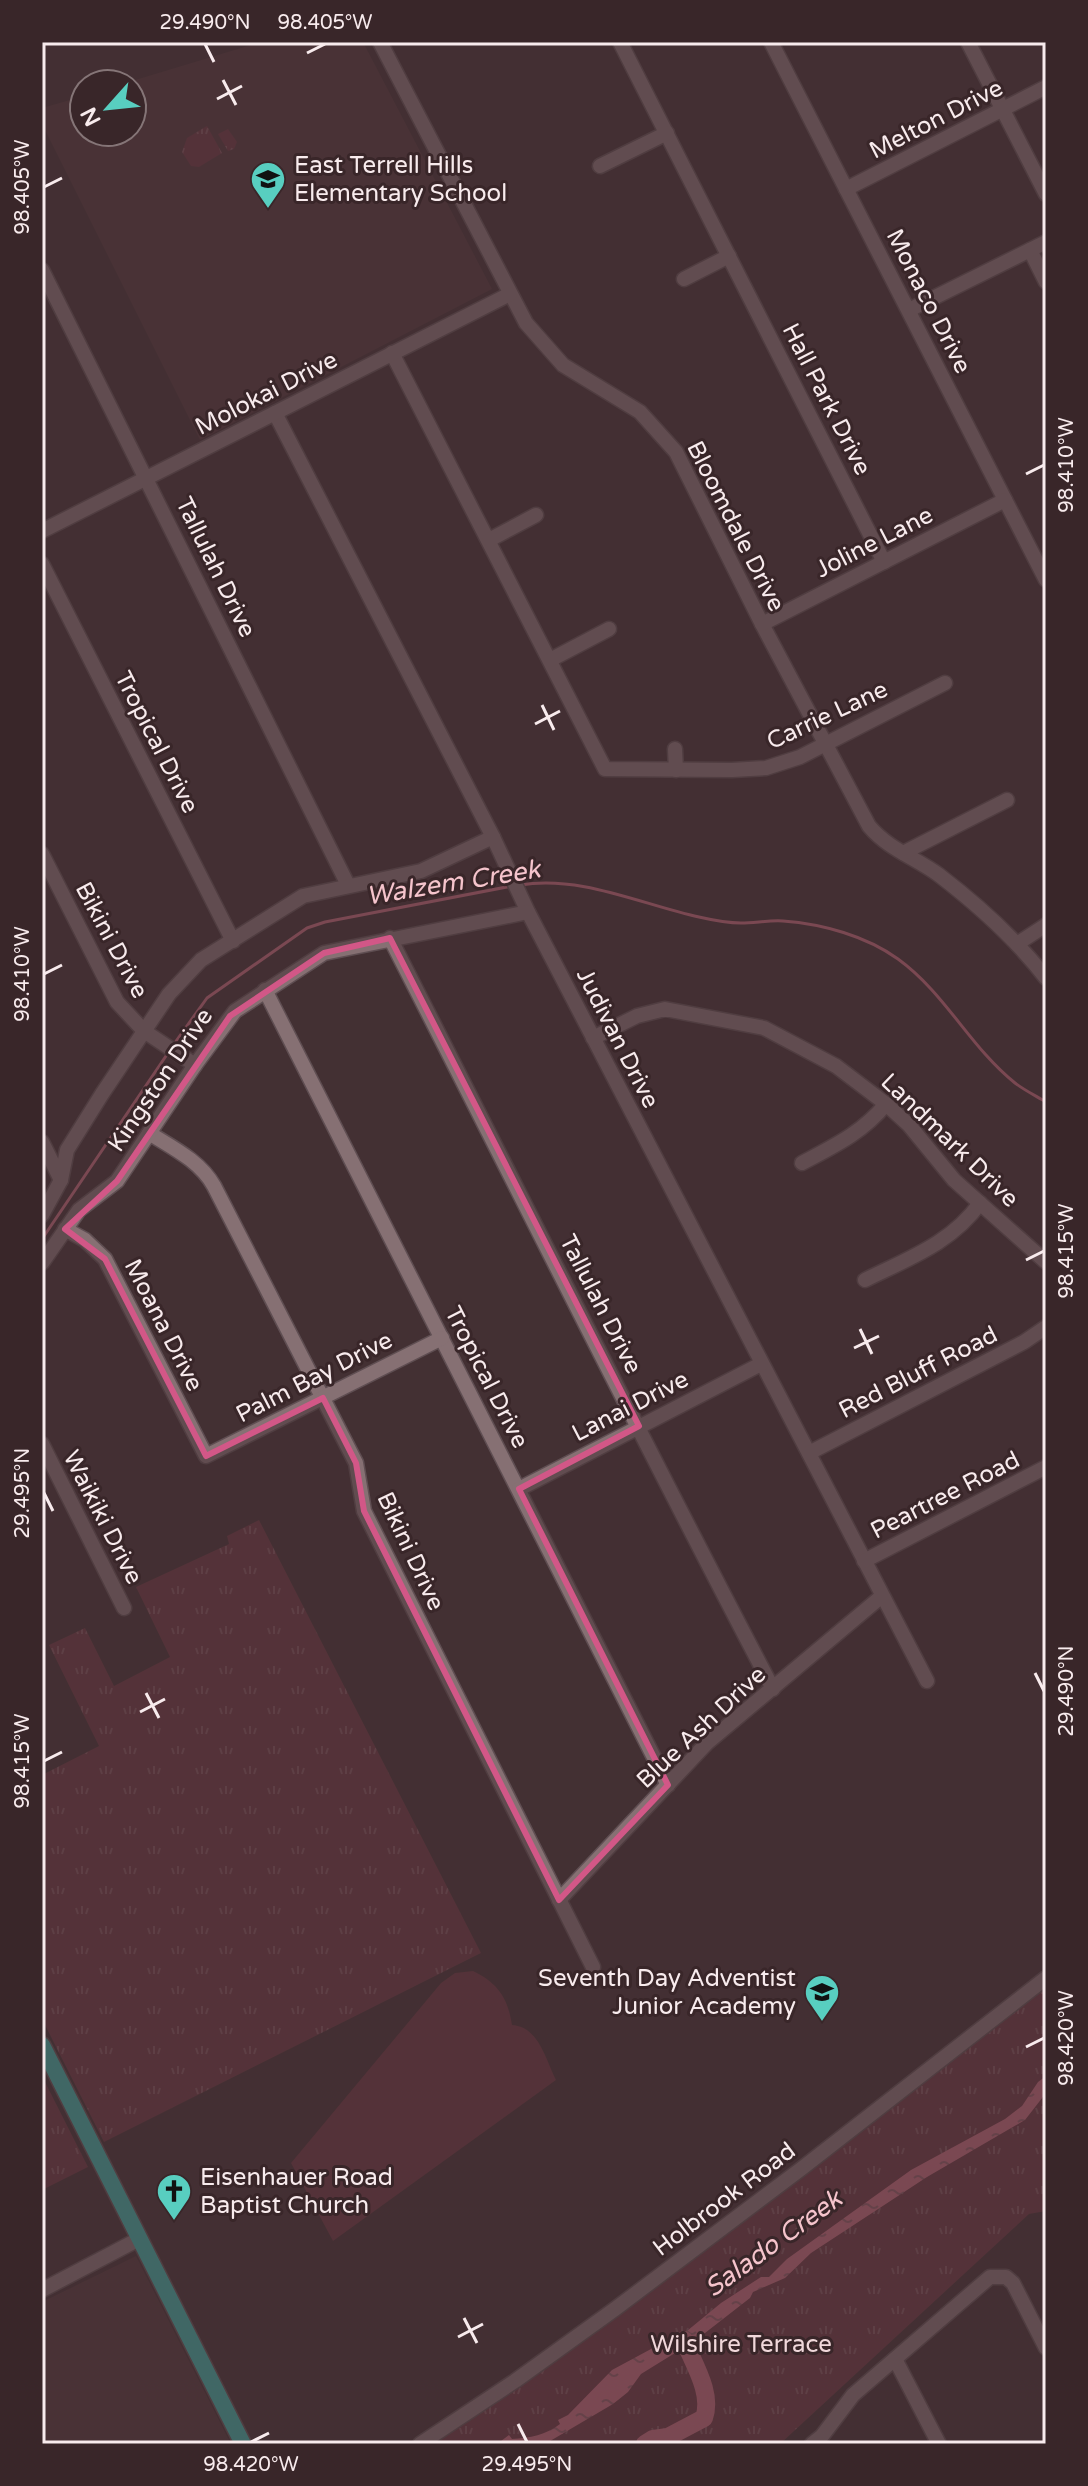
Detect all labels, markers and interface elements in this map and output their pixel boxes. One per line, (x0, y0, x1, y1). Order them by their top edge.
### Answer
text: 29.490°N (159, 11, 251, 35)
text: 98.405°W (278, 11, 372, 35)
north arrow (68, 68, 148, 148)
street label: Melton Drive (865, 73, 1008, 165)
text: N (75, 103, 107, 130)
text: 98.405°W (11, 140, 35, 234)
place label: East Terrell Hills Elementary School (294, 151, 507, 208)
school or university icon: East Terrell Hills Elementary School (249, 160, 287, 210)
street label: Monaco Drive (880, 224, 977, 378)
street label: Hall Park Drive (776, 319, 877, 480)
street label: Molokai Drive (190, 345, 342, 442)
text: 98.410°W (1055, 417, 1079, 513)
street label: Bloomdale Drive (680, 436, 791, 616)
street label: Tallulah Drive (169, 492, 262, 642)
street label: Joline Lane (811, 501, 938, 584)
street label: Tropical Drive (108, 666, 205, 818)
street label: Carrie Lane (762, 675, 892, 756)
water label: Walzem Creek (364, 853, 544, 912)
street label: Bikini Drive (69, 877, 154, 1003)
text: 98.410°W (11, 926, 35, 1022)
street label: Judivan Drive (570, 964, 665, 1113)
street label: Kingston Drive (102, 1003, 219, 1158)
street label: Landmark Drive (875, 1067, 1025, 1213)
text: 98.415°W (1055, 1204, 1079, 1298)
street label: Tallulah Drive (553, 1230, 648, 1379)
street label: Moana Drive (118, 1254, 209, 1396)
street label: Tropical Drive (438, 1301, 535, 1453)
street label: Red Bluff Road (834, 1320, 1002, 1425)
street label: Palm Bay Drive (231, 1326, 397, 1429)
street label: Lanai Drive (567, 1365, 693, 1448)
street label: Waikiki Drive (56, 1445, 149, 1589)
street label: Peartree Road (866, 1445, 1025, 1546)
text: 29.495°N (11, 1448, 35, 1538)
street label: Bikini Drive (370, 1487, 451, 1615)
text: 29.490°N (1055, 1645, 1079, 1737)
street label: Blue Ash Drive (631, 1660, 772, 1795)
text: 98.415°W (11, 1714, 35, 1808)
place label: Seventh Day Adventist Junior Academy (538, 1964, 796, 2021)
school or university icon: Seventh Day Adventist Junior Academy (803, 1973, 841, 2023)
text: 98.420°W (1055, 1990, 1079, 2086)
street label: Holbrook Road (647, 2136, 801, 2262)
place label: Eisenhauer Road Baptist Church (200, 2163, 393, 2220)
church icon: Eisenhauer Road Baptist Church (155, 2172, 193, 2222)
water label: Salado Creek (699, 2182, 849, 2303)
park label: Wilshire Terrace (650, 2330, 832, 2359)
text: 98.420°W (203, 2453, 299, 2477)
text: 29.495°N (482, 2453, 572, 2477)

